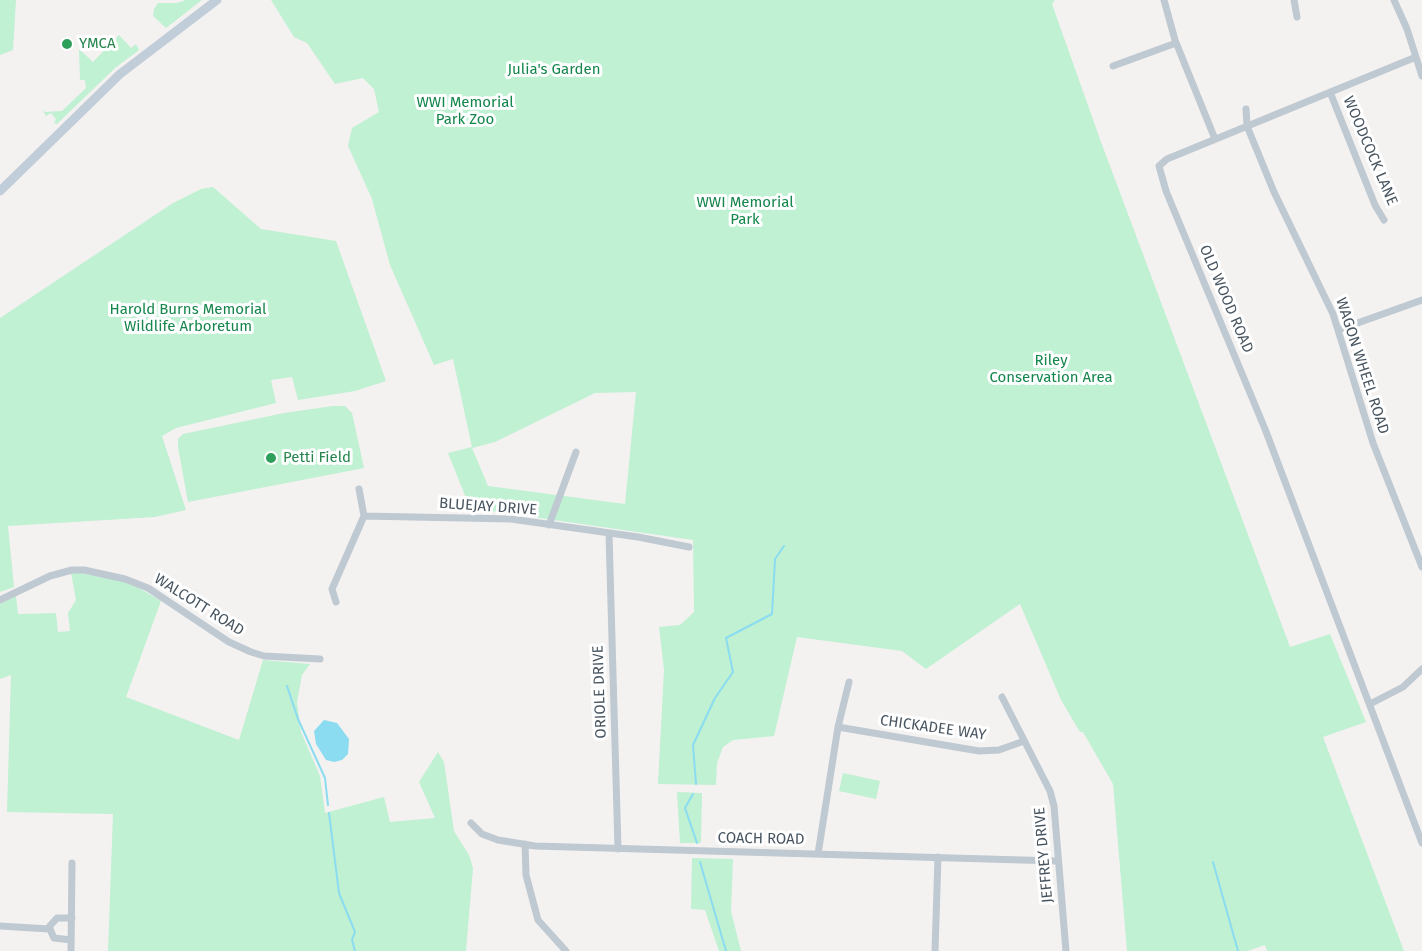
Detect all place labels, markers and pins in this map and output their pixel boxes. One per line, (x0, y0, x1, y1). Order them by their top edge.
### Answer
place label: YMCA (79, 35, 116, 53)
marker: YMCA (60, 37, 74, 51)
place label: Petti Field (283, 449, 351, 467)
marker: Petti Field (264, 451, 278, 465)

